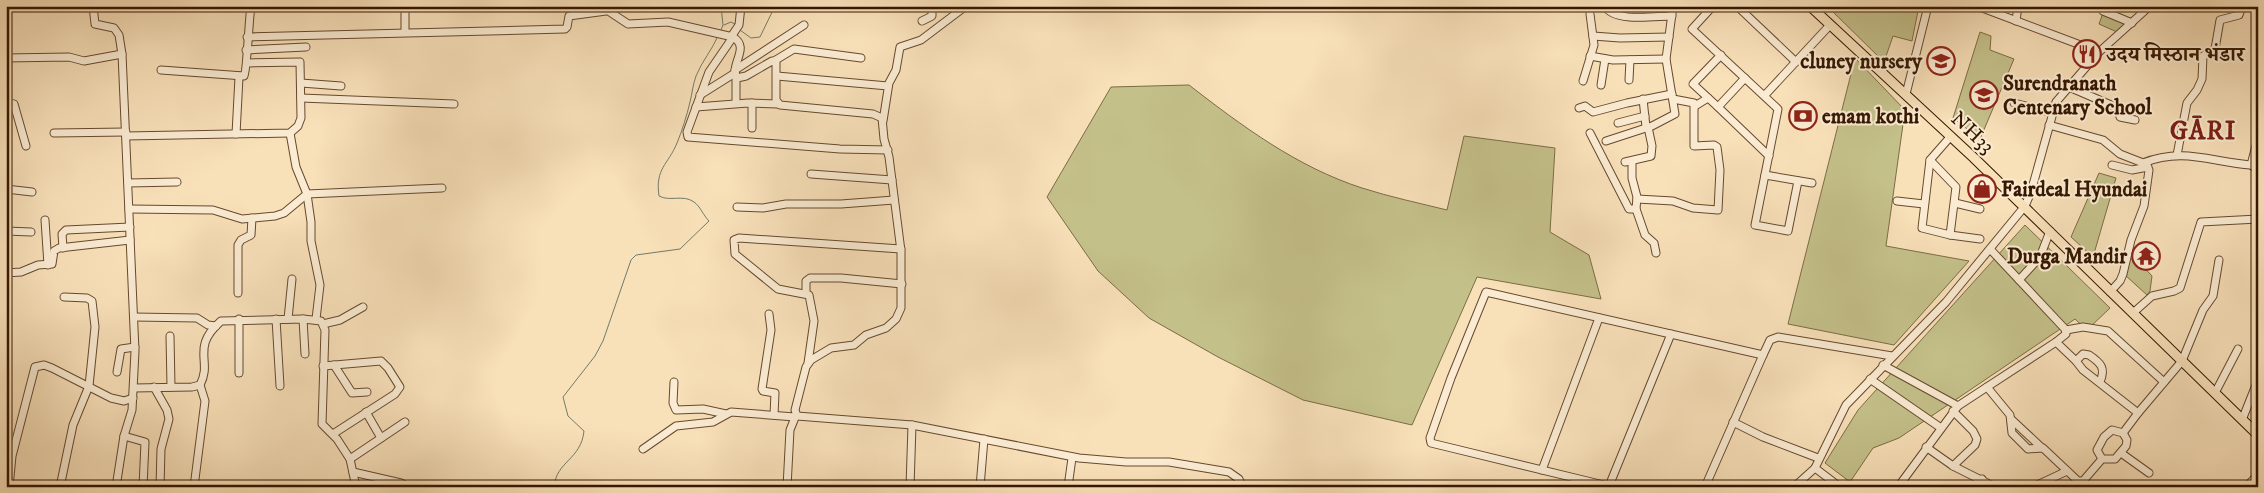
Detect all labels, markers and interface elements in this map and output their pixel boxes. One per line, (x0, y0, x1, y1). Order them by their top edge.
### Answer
restaurant icon: उदय मिस्ठान भंडार (2072, 39, 2102, 69)
place label: उदय मिस्ठान भंडार (2104, 42, 2246, 68)
school or university icon: cluney nursery (1926, 46, 1956, 76)
place label: cluney nursery (1800, 49, 1923, 75)
place label: Surendranath Centenary School (2003, 71, 2152, 121)
school or university icon: Surendranath Centenary School (1969, 80, 1999, 110)
bank icon: emam kothi (1788, 101, 1818, 131)
place label: emam kothi (1822, 104, 1920, 130)
street label: NH33 (1945, 106, 2000, 159)
district label: GĀRI (2170, 115, 2236, 148)
shop icon: Fairdeal Hyundai (1967, 174, 1997, 204)
place label: Fairdeal Hyundai (2001, 177, 2148, 203)
temple icon: Durga Mandir (2131, 241, 2161, 271)
place label: Durga Mandir (2007, 244, 2128, 270)

